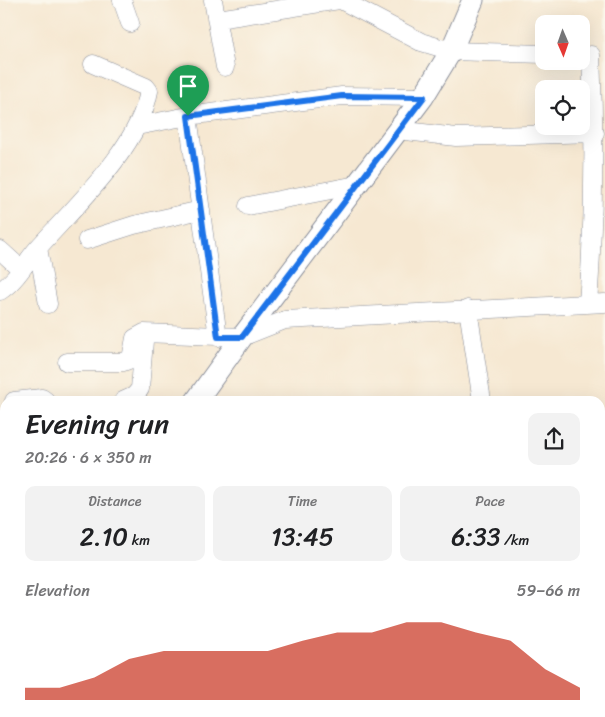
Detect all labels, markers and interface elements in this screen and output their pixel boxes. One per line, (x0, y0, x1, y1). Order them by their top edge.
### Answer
north arrow (535, 15, 590, 70)
map controls (535, 15, 590, 135)
pin (167, 65, 209, 116)
icon: arrive (174, 72, 202, 100)
button: locate (535, 80, 590, 135)
text: Evening run (25, 399, 169, 448)
button: share (528, 413, 580, 465)
text: 20:26 · 6 × 350 m (25, 443, 152, 472)
text: Distance (88, 489, 141, 514)
text: Time (288, 489, 317, 514)
text: Pace (475, 489, 505, 514)
text: 2.10 (80, 514, 128, 559)
text: 13:45 (271, 514, 334, 559)
text: 6:33 (451, 514, 500, 559)
text: km (128, 528, 150, 553)
text: /km (500, 528, 529, 553)
text: Elevation (25, 576, 90, 605)
text: 59–66 m (517, 576, 580, 605)

